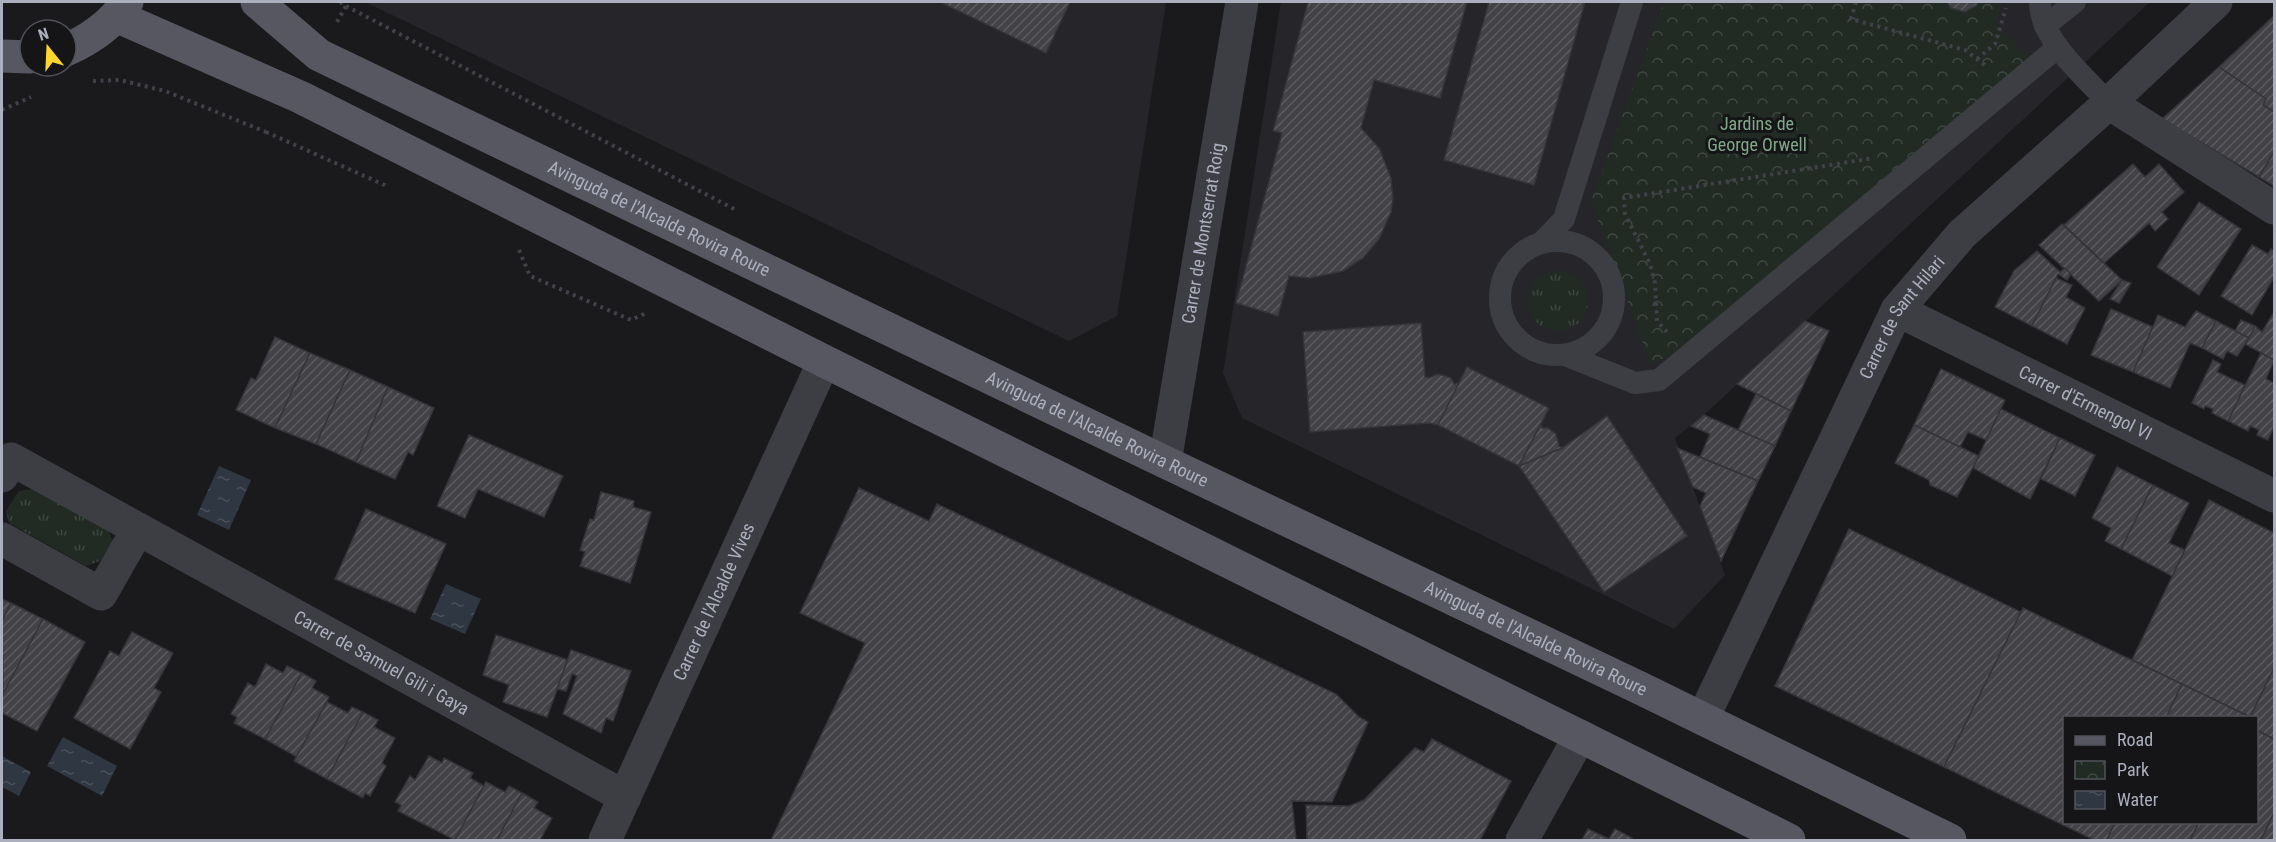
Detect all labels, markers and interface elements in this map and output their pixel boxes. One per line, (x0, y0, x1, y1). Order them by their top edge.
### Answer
north arrow (18, 18, 78, 78)
text: N (36, 24, 51, 45)
park label: Jardins de George Orwell (1707, 113, 1807, 155)
street label: Carrer de Montserrat Roig (1177, 141, 1228, 325)
street label: Avinguda de l'Alcalde Rovira Roure (545, 156, 774, 281)
street label: Carrer de Sant Hilari (1855, 251, 1949, 382)
street label: Carrer d'Ermengol VI (2016, 361, 2156, 444)
street label: Avinguda de l'Alcalde Rovira Roure (983, 367, 1212, 491)
street label: Carrer de l'Alcalde Vives (668, 519, 759, 684)
street label: Avinguda de l'Alcalde Rovira Roure (1421, 576, 1651, 700)
street label: Carrer de Samuel Gili i Gaya (290, 606, 473, 719)
legend (2063, 716, 2258, 824)
text: Road (2117, 729, 2153, 750)
text: Park (2117, 759, 2149, 780)
text: Water (2117, 789, 2159, 810)

